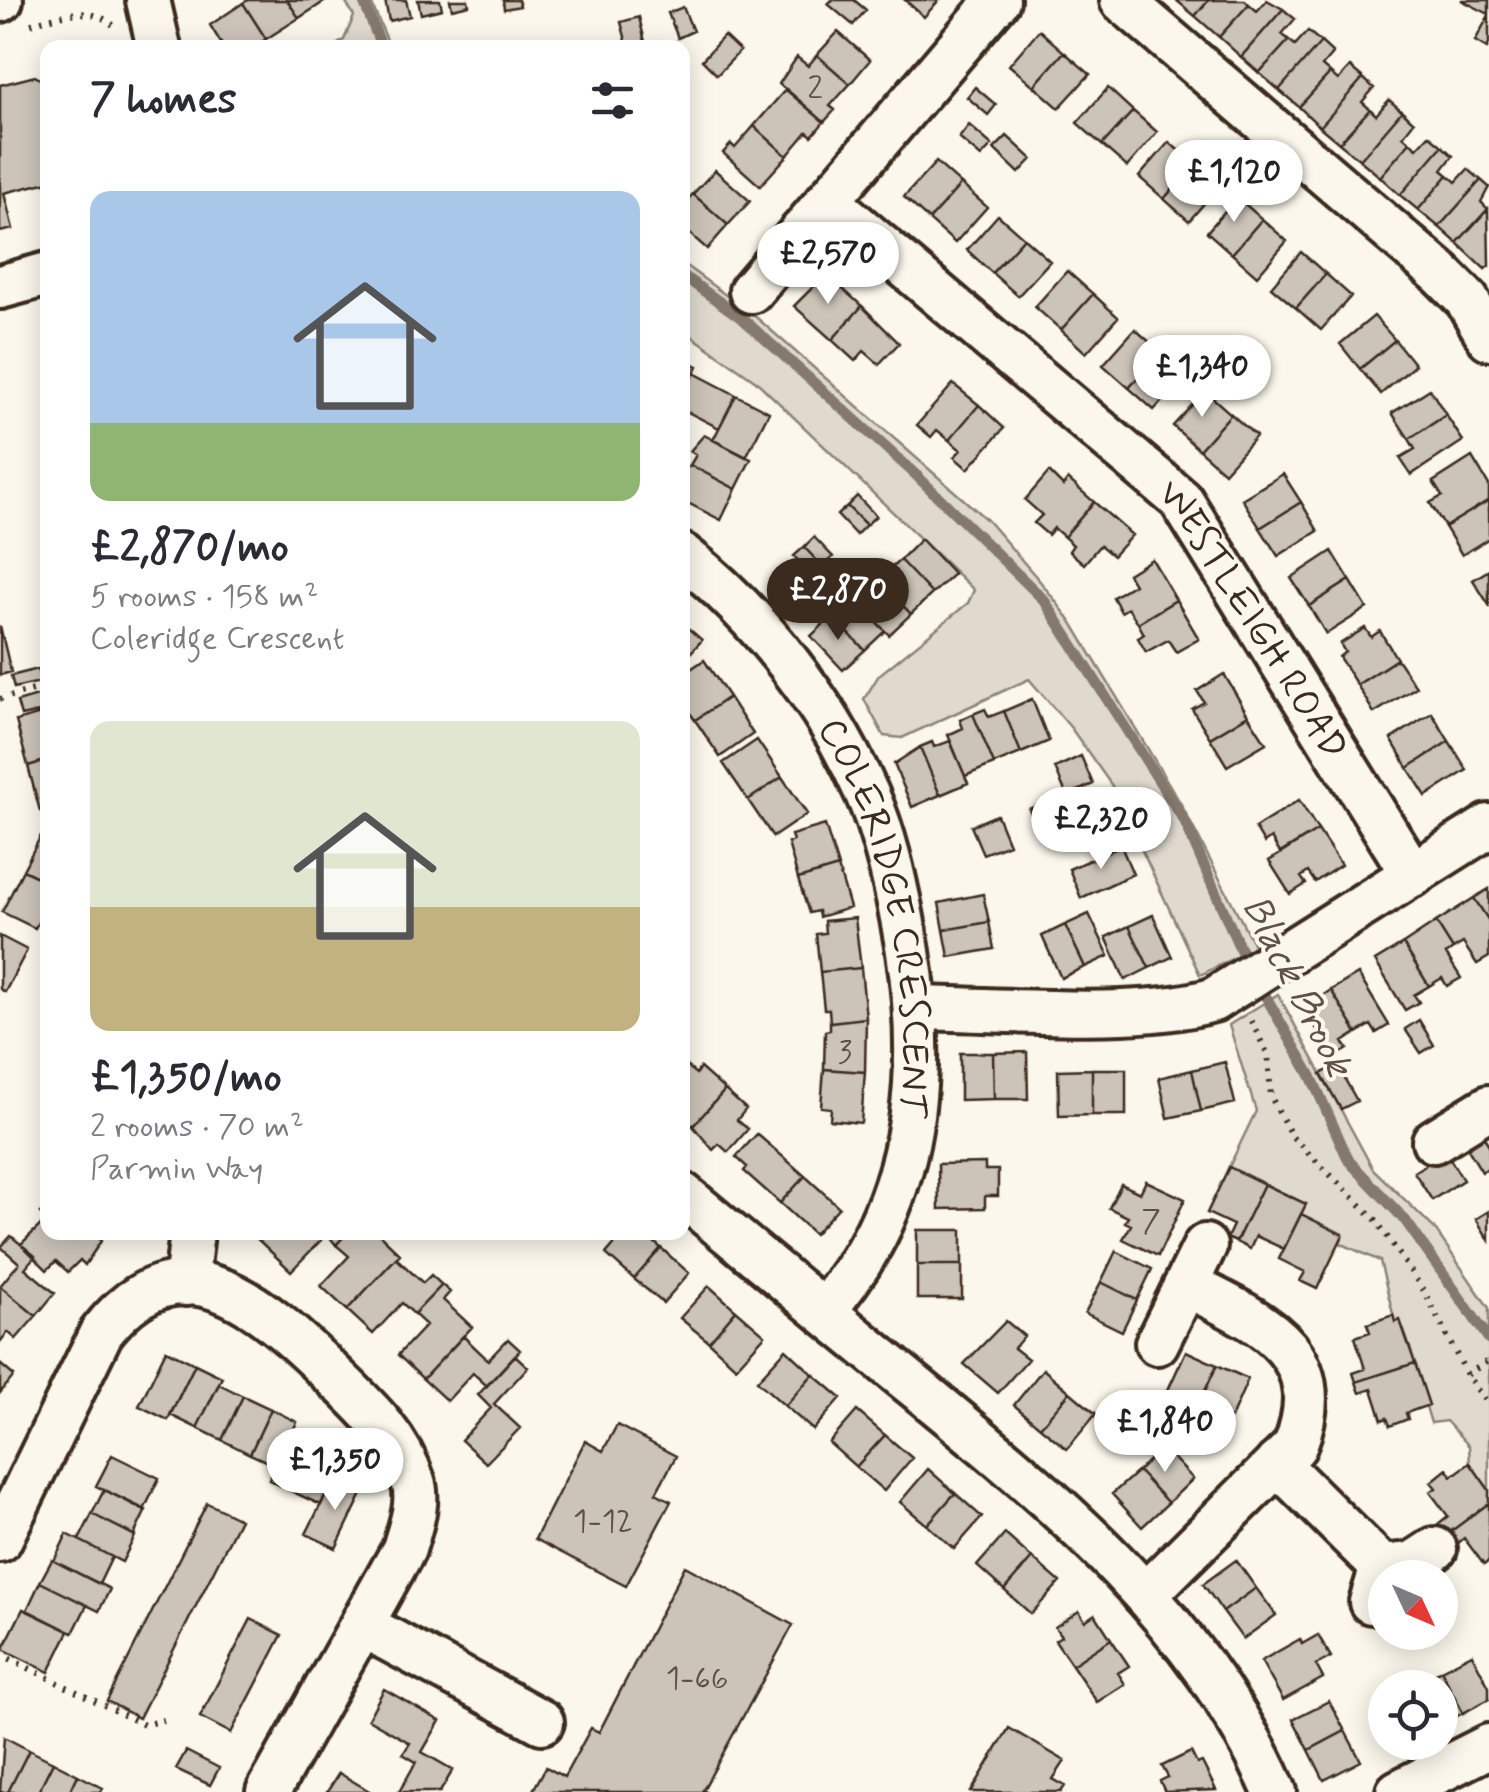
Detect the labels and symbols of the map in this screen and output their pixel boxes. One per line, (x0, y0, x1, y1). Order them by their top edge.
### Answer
house number: 2 (807, 68, 823, 110)
pin: £1,120 (1153, 140, 1315, 225)
pin: £2,570 (747, 222, 909, 307)
pin: £1,340 (1121, 335, 1283, 420)
street label: WESTLEIGH ROAD (1147, 470, 1358, 769)
pin: £2,870 (757, 558, 919, 643)
street label: COLERIDGE CRESCENT (805, 710, 938, 1120)
pin: £2,320 (1020, 787, 1182, 872)
water label: Black Brook (1229, 887, 1365, 1088)
house number: 3 (838, 1032, 852, 1074)
house number: 7 (1141, 1201, 1161, 1243)
pin: £1,840 (1084, 1390, 1246, 1475)
pin: £1,350 (254, 1428, 416, 1513)
house number: 1-12 (573, 1501, 633, 1543)
north arrow (1368, 1560, 1458, 1650)
house number: 1-66 (666, 1658, 728, 1700)

